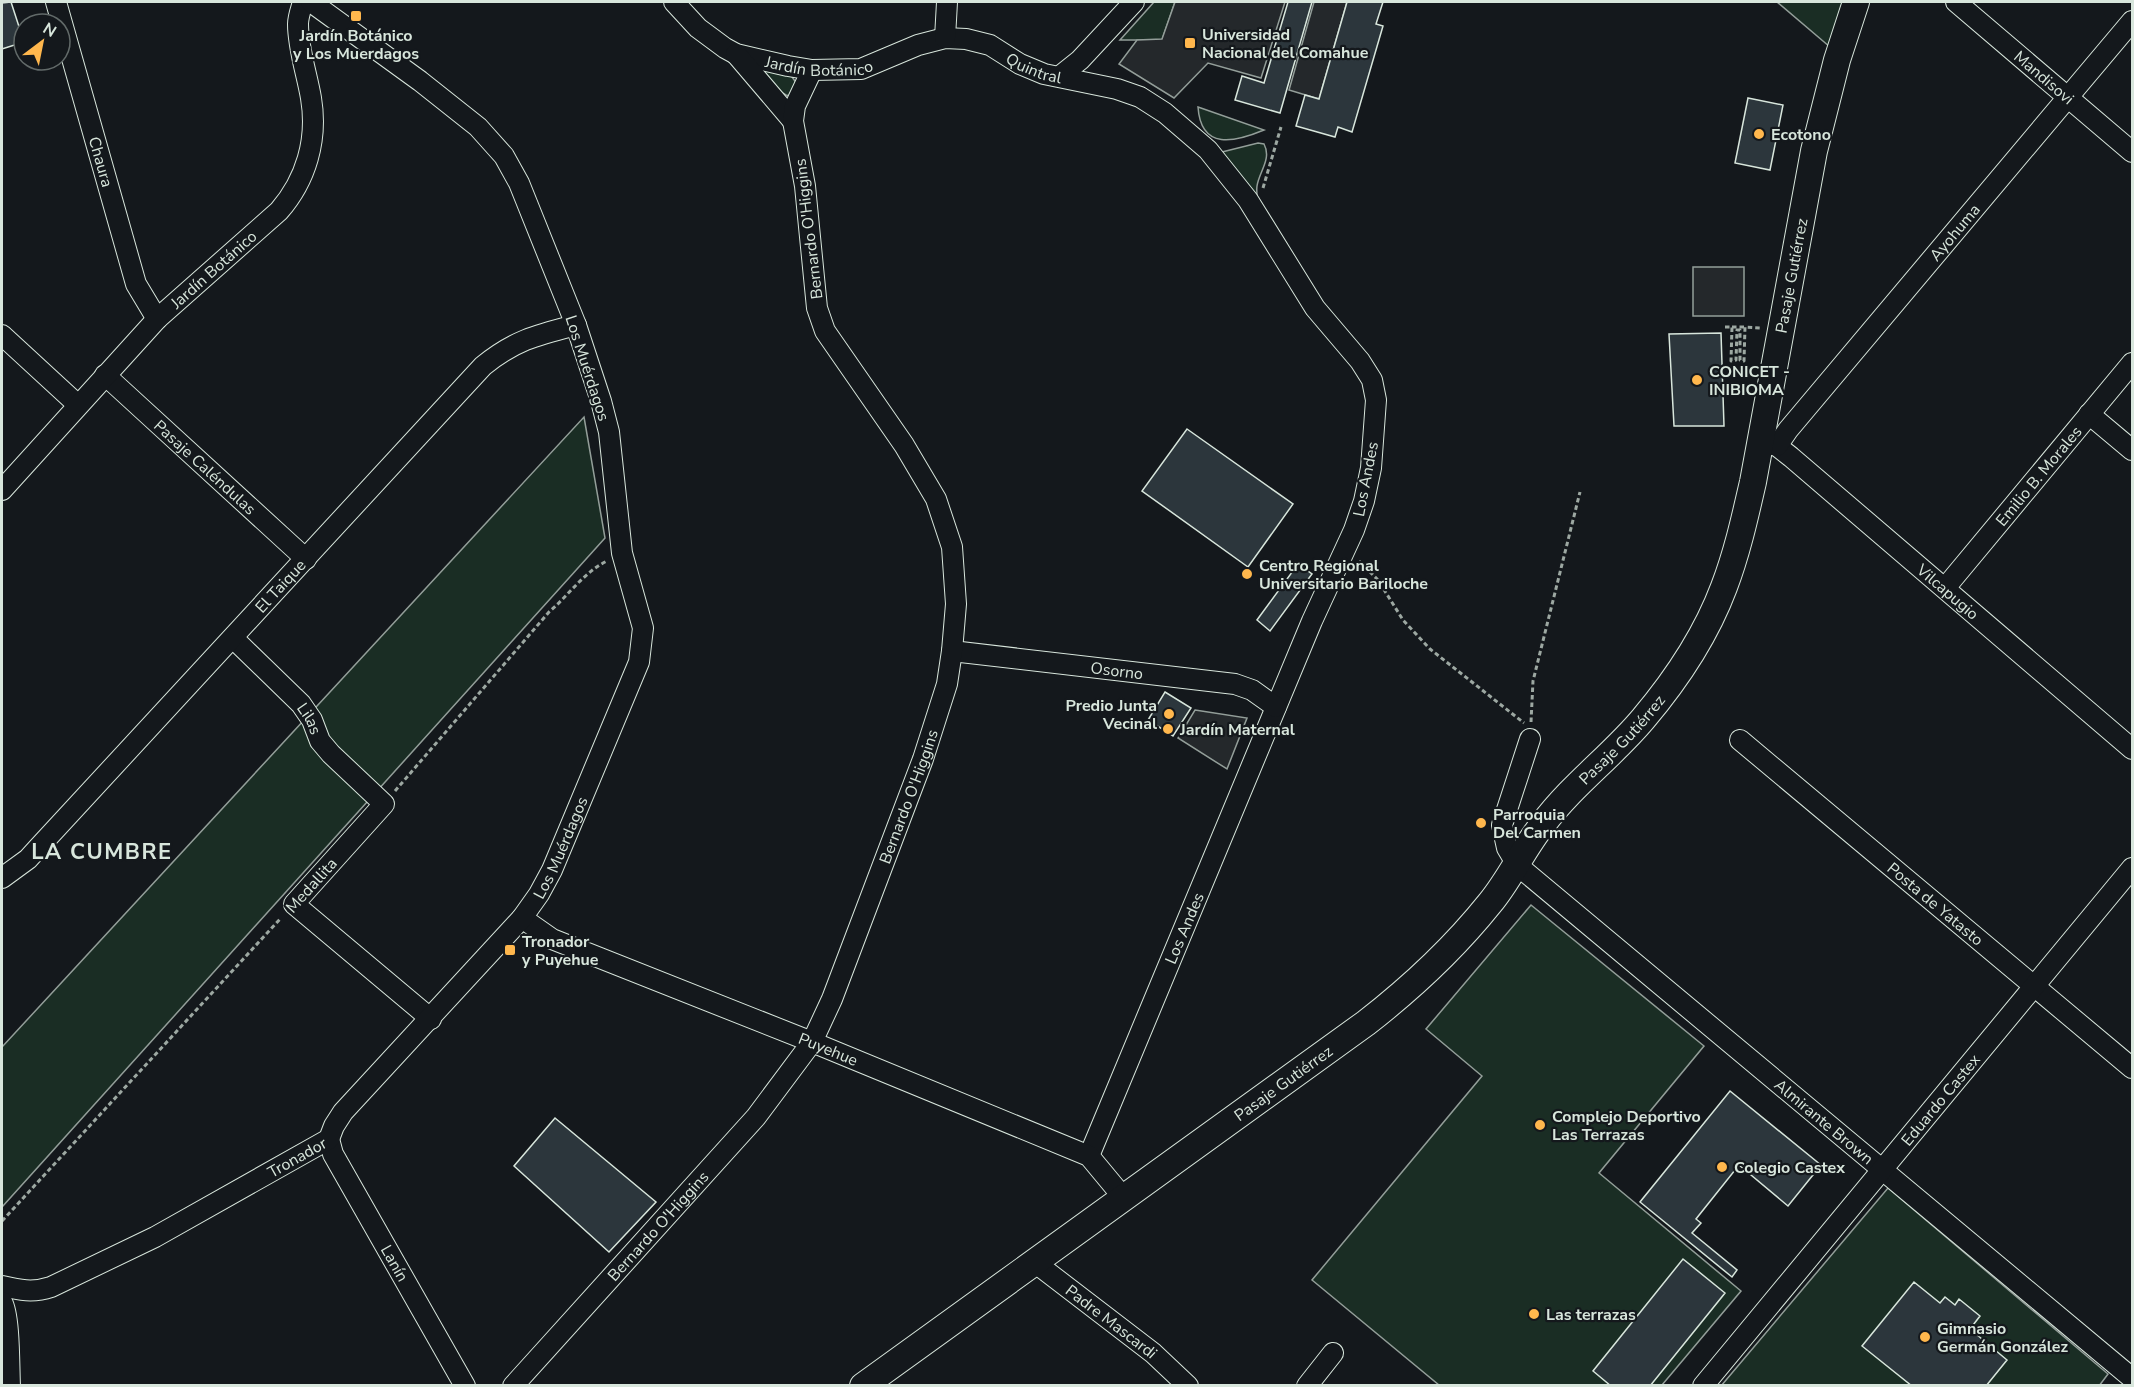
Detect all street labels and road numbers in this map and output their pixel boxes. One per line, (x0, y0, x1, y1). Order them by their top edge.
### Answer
street label: Mandisovi (2009, 46, 2078, 110)
street label: Quintral (1001, 48, 1064, 89)
street label: Jardín Botánico (762, 51, 877, 82)
street label: Chaura (83, 134, 118, 190)
street label: Bernardo O'Higgins (789, 157, 829, 300)
street label: Ayohuma (1925, 199, 1986, 266)
street label: Pasaje Gutiérrez (1771, 216, 1813, 335)
street label: Jardín Botánico (165, 226, 262, 315)
street label: Los Muérdagos (560, 313, 614, 424)
street label: Pasaje Caléndulas (149, 415, 261, 520)
street label: Emilio B. Morales (1991, 422, 2087, 531)
street label: Los Andes (1348, 440, 1384, 518)
street label: El Taique (251, 555, 311, 618)
street label: Vilcapugio (1911, 559, 1983, 625)
street label: Osorno (1089, 657, 1144, 685)
street label: Pasaje Gutiérrez (1574, 691, 1670, 790)
street label: Lilas (291, 699, 327, 738)
street label: Bernardo O'Higgins (874, 727, 944, 867)
street label: Los Muérdagos (528, 793, 594, 903)
street label: Medallita (281, 853, 342, 918)
street label: Posta de Yatasto (1882, 858, 1988, 951)
street label: Los Andes (1160, 889, 1210, 967)
street label: Puyehue (795, 1028, 861, 1072)
street label: Pasaje Gutiérrez (1230, 1041, 1337, 1127)
street label: Eduardo Castex (1897, 1049, 1986, 1151)
street label: Almirante Brown (1769, 1074, 1878, 1170)
street label: Tronador (264, 1132, 331, 1183)
street label: Bernardo O'Higgins (603, 1166, 714, 1286)
street label: Lanín (375, 1241, 413, 1286)
street label: Padre Mascardi (1061, 1280, 1162, 1364)

